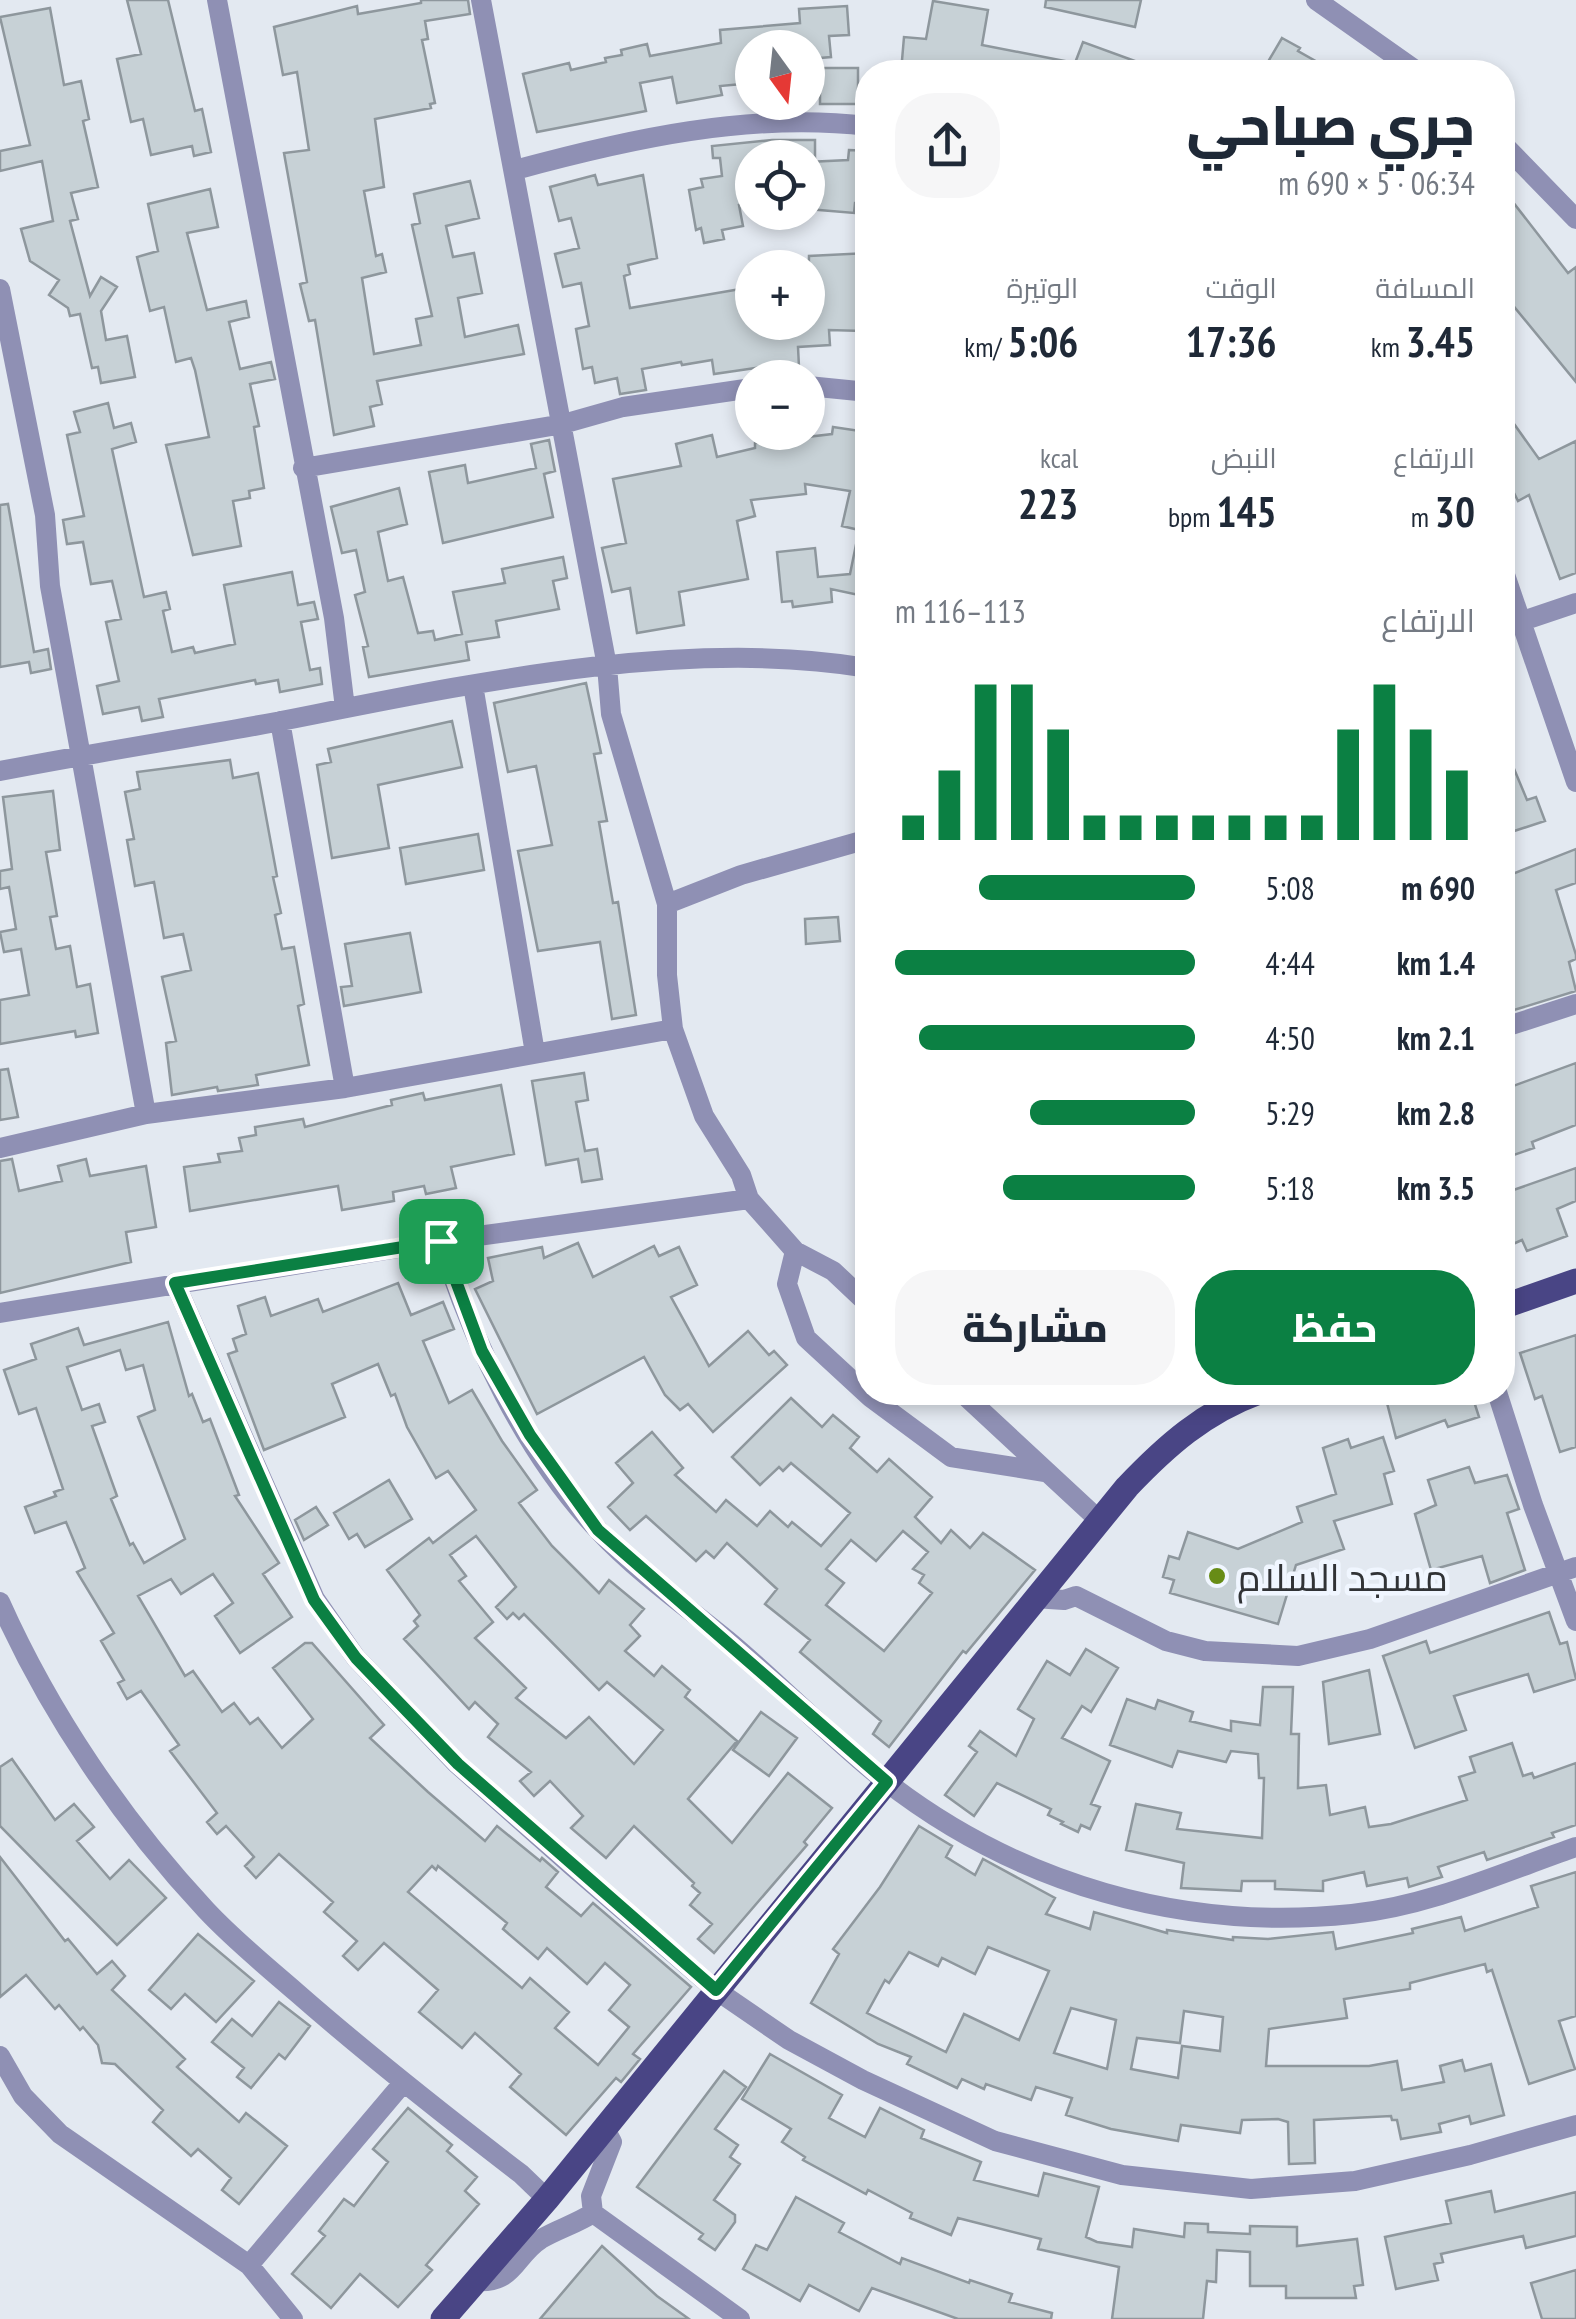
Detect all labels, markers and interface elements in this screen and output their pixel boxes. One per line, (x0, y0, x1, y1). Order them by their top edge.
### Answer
north arrow (735, 30, 825, 120)
map controls (735, 30, 825, 450)
text: جري صباحي (1186, 89, 1475, 160)
button: share (895, 93, 1000, 198)
button: locate (735, 140, 825, 230)
text: 06:34 · 5 × 690 m (1278, 162, 1475, 204)
button: + (735, 250, 825, 340)
text: الوتيرة (1006, 269, 1078, 306)
text: الوقت (1205, 269, 1277, 306)
text: المسافة (1375, 269, 1475, 306)
text: 5:06 (1008, 314, 1078, 369)
text: 17:36 (1186, 314, 1277, 369)
text: 3.45 (1406, 314, 1475, 369)
text: /km (964, 328, 1008, 365)
text: km (1371, 328, 1406, 365)
button: − (735, 360, 825, 450)
text: kcal (1040, 439, 1078, 476)
text: النبض (1211, 439, 1277, 476)
text: الارتفاع (1393, 439, 1475, 476)
text: 223 (1018, 476, 1078, 531)
text: 145 (1216, 484, 1277, 539)
text: 30 (1435, 484, 1475, 539)
text: bpm (1168, 498, 1216, 535)
text: m (1411, 498, 1435, 535)
text: 113–116 m (895, 590, 1026, 632)
text: الارتفاع (1381, 599, 1475, 641)
text: 5:08 (1265, 867, 1315, 909)
text: 690 m (1401, 867, 1475, 909)
text: 4:44 (1265, 942, 1315, 984)
text: 1.4 km (1397, 942, 1475, 984)
text: 4:50 (1265, 1017, 1315, 1059)
text: 2.1 km (1397, 1017, 1475, 1059)
text: 5:29 (1265, 1092, 1315, 1134)
text: 2.8 km (1397, 1092, 1475, 1134)
text: 5:18 (1265, 1167, 1315, 1209)
text: 3.5 km (1397, 1167, 1475, 1209)
pin (399, 1199, 484, 1284)
icon: arrive (414, 1214, 469, 1269)
button: مشاركة (895, 1270, 1175, 1385)
button: حفظ (1195, 1270, 1475, 1385)
place label: مسجد السلام (1237, 1552, 1448, 1604)
marker: مسجد السلام (1206, 1565, 1228, 1587)

